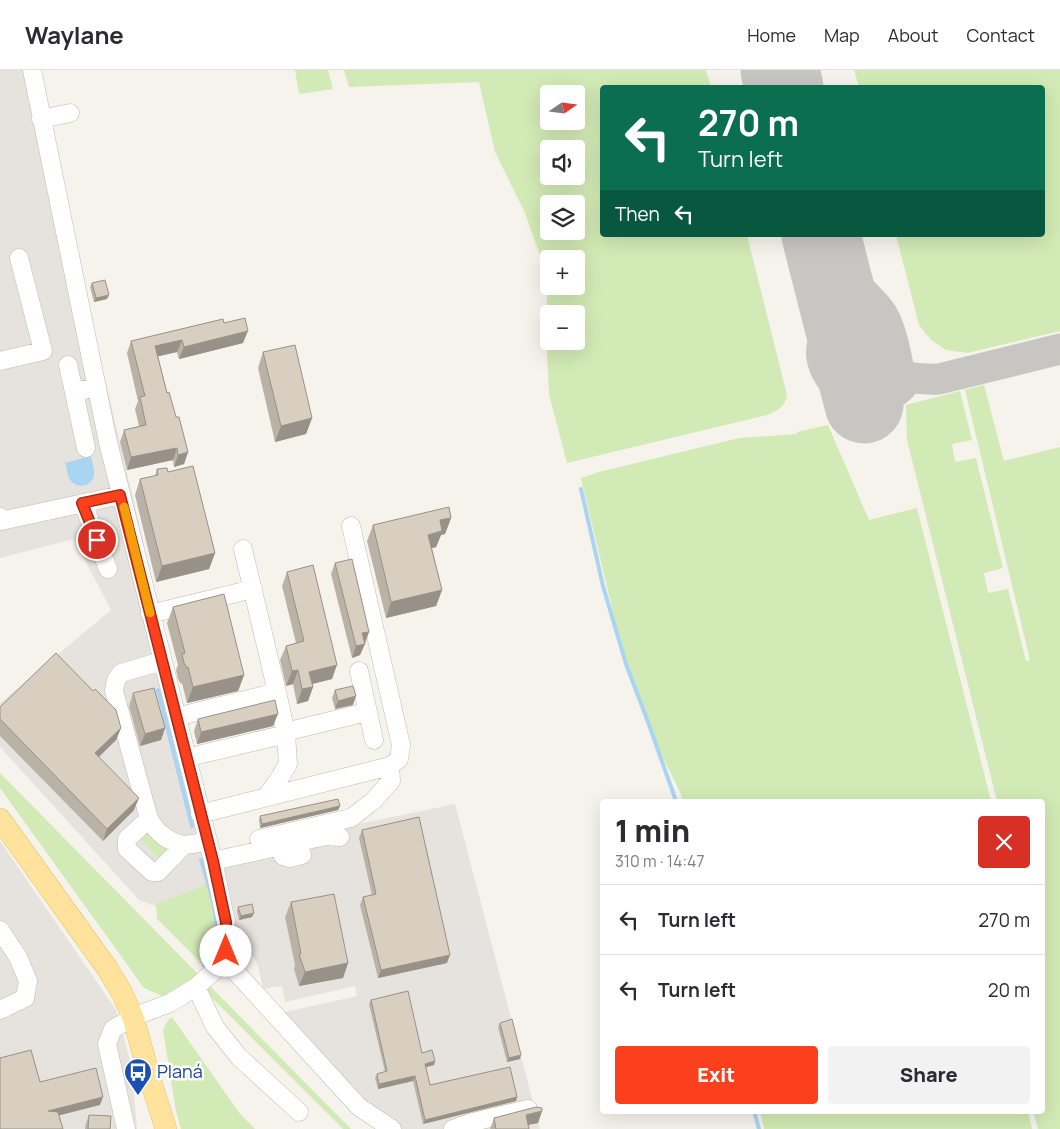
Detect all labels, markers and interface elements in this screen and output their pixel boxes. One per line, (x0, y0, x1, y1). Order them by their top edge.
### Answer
text: Waylane (25, 18, 124, 51)
text: Home (747, 23, 796, 47)
text: Map (824, 23, 860, 47)
text: About (888, 23, 938, 47)
text: Contact (966, 23, 1035, 47)
north arrow (540, 85, 585, 130)
map controls (540, 85, 585, 350)
text: 270 m (698, 99, 799, 147)
icon: left (615, 105, 680, 170)
button: sound (540, 140, 585, 185)
text: Turn left (698, 144, 783, 174)
button: layers (540, 195, 585, 240)
icon: left (670, 200, 698, 228)
text: Then (615, 201, 660, 227)
button: + (540, 250, 585, 295)
button: − (540, 305, 585, 350)
pin (76, 519, 118, 561)
icon: arrive (83, 526, 111, 554)
text: 1 min (615, 810, 690, 851)
button: close (978, 816, 1030, 868)
text: 310 m · 14:47 (615, 850, 705, 872)
icon: left (615, 906, 643, 934)
text: Turn left (658, 907, 736, 933)
text: 270 m (978, 907, 1030, 933)
position arrow (199, 924, 251, 976)
icon: left (615, 976, 643, 1004)
text: Turn left (658, 977, 736, 1003)
text: 20 m (988, 977, 1030, 1003)
button: Exit (615, 1046, 818, 1104)
button: Share (828, 1046, 1030, 1104)
bus stop icon: Planá (123, 1057, 153, 1096)
place label: Planá (157, 1059, 203, 1083)

